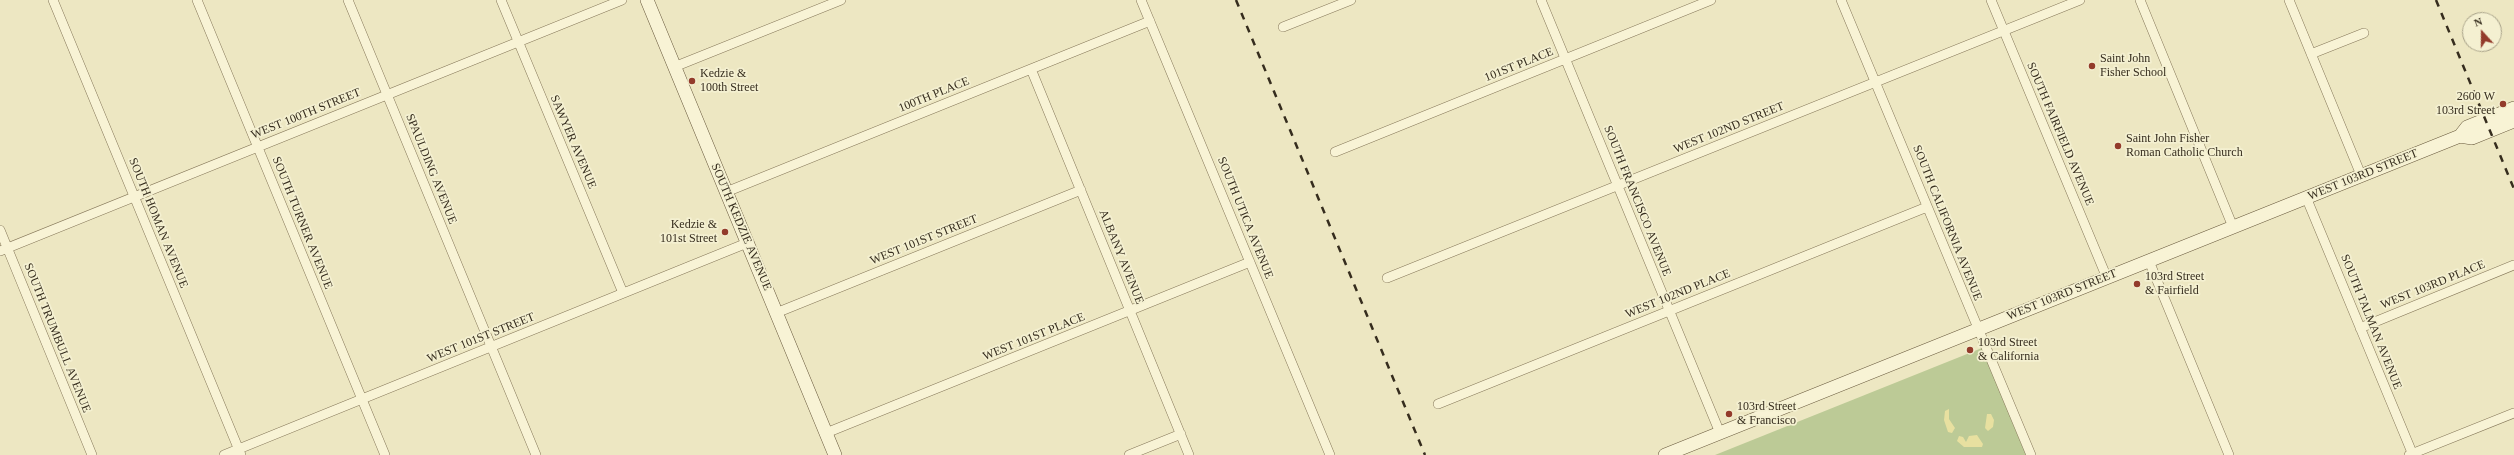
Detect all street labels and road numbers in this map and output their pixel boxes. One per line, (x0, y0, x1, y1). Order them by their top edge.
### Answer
street label: 101ST PLACE (1482, 45, 1556, 85)
street label: SOUTH FAIRFIELD AVENUE (2023, 60, 2097, 208)
street label: 100TH PLACE (897, 74, 971, 116)
street label: WEST 100TH STREET (249, 85, 363, 143)
street label: SAWYER AVENUE (547, 93, 599, 191)
street label: WEST 102ND STREET (1672, 99, 1786, 157)
street label: SPAULDING AVENUE (402, 112, 460, 226)
street label: SOUTH FRANCISCO AVENUE (1600, 124, 1674, 278)
street label: SOUTH CALIFORNIA AVENUE (1909, 143, 1985, 303)
street label: WEST 103RD STREET (2306, 146, 2420, 204)
street label: SOUTH TURNER AVENUE (269, 155, 335, 291)
street label: SOUTH UTICA AVENUE (1214, 155, 1276, 281)
street label: SOUTH HOMAN AVENUE (125, 156, 191, 290)
street label: SOUTH KEDZIE AVENUE (708, 161, 774, 293)
street label: ALBANY AVENUE (1095, 208, 1147, 306)
street label: WEST 101ST STREET (868, 212, 980, 268)
street label: SOUTH TALMAN AVENUE (2337, 252, 2405, 392)
street label: WEST 103RD PLACE (2379, 257, 2487, 313)
street label: SOUTH TRUMBULL AVENUE (20, 261, 94, 415)
street label: WEST 102ND PLACE (1623, 266, 1733, 322)
street label: WEST 103RD STREET (2005, 266, 2119, 324)
street label: WEST 101ST STREET (425, 310, 537, 366)
street label: WEST 101ST PLACE (981, 310, 1087, 364)

